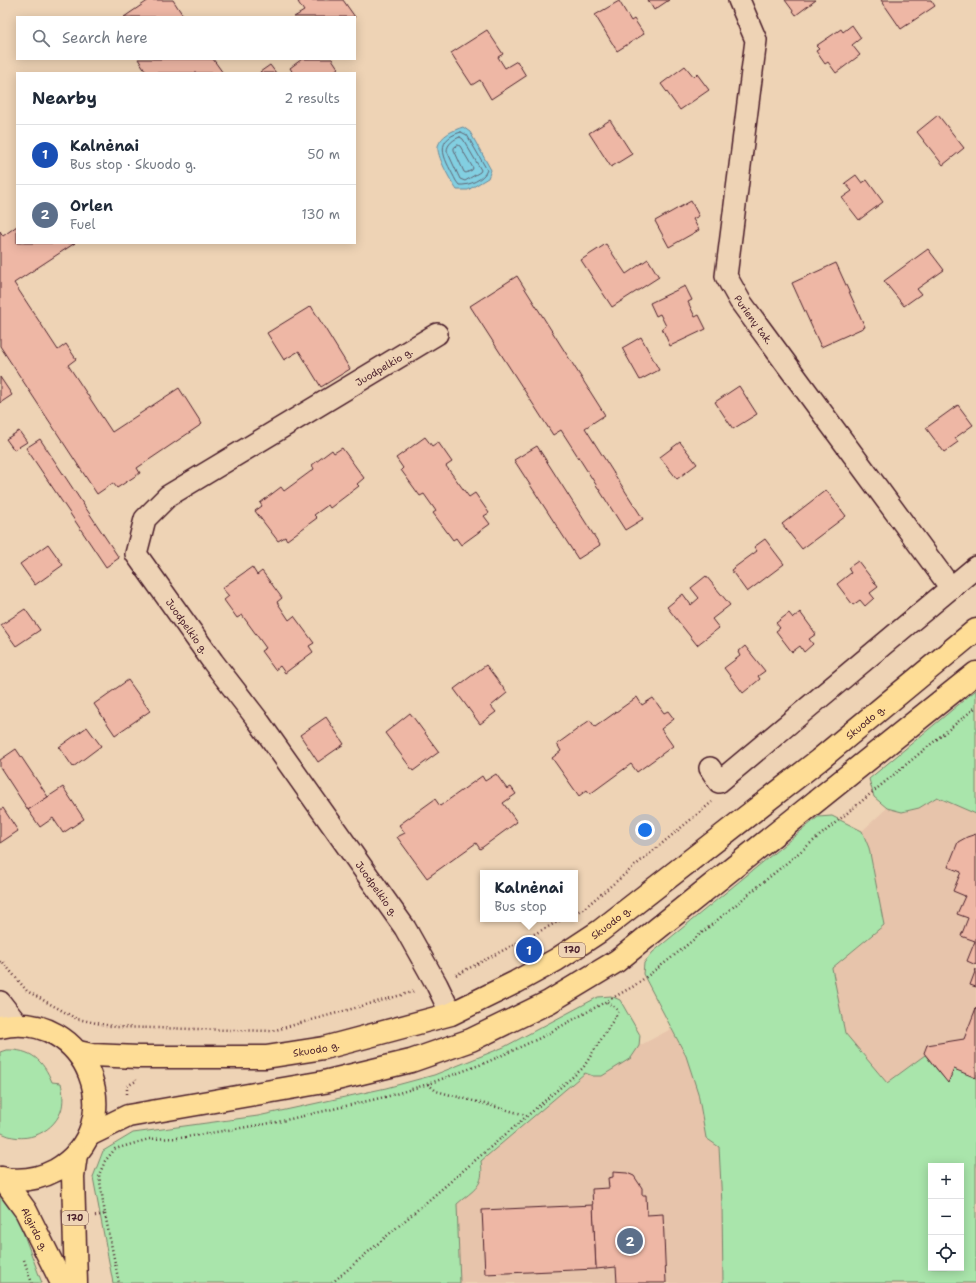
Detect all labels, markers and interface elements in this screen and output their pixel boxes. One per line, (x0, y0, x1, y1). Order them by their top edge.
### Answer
search box (16, 16, 356, 60)
icon: search (30, 27, 52, 49)
text: Search here (62, 28, 148, 48)
text: Nearby (32, 87, 97, 109)
text: 2 results (284, 90, 340, 107)
text: Kalnėnai (70, 136, 139, 156)
text: 1 (42, 146, 48, 163)
text: 50 m (307, 146, 340, 163)
text: Bus stop · Skuodo g. (70, 156, 196, 173)
text: Orlen (70, 196, 113, 216)
text: 2 (40, 206, 50, 223)
text: 130 m (302, 206, 340, 223)
text: Fuel (70, 216, 95, 233)
street label: Purienų tak. (731, 293, 776, 347)
street label: Juodpelkio g. (353, 345, 415, 389)
street label: Juodpelkio g. (163, 596, 212, 656)
street label: Skuodo g. (843, 702, 888, 742)
your location (635, 820, 655, 840)
street label: Juodpelkio g. (353, 858, 401, 919)
popup (480, 870, 578, 922)
text: Kalnėnai (494, 878, 564, 898)
text: Bus stop (494, 898, 547, 915)
street label: Skuodo g. (588, 903, 634, 942)
pin: 1 (516, 935, 542, 965)
road number: 170 (559, 943, 585, 957)
street label: Skuodo g. (292, 1038, 341, 1059)
map controls (928, 1163, 964, 1271)
button: + (928, 1163, 964, 1199)
button: − (928, 1199, 964, 1235)
street label: Algirdo g. (19, 1205, 52, 1254)
road number: 170 (62, 1211, 88, 1225)
pin: 2 (617, 1226, 643, 1256)
button: locate (928, 1235, 964, 1271)

